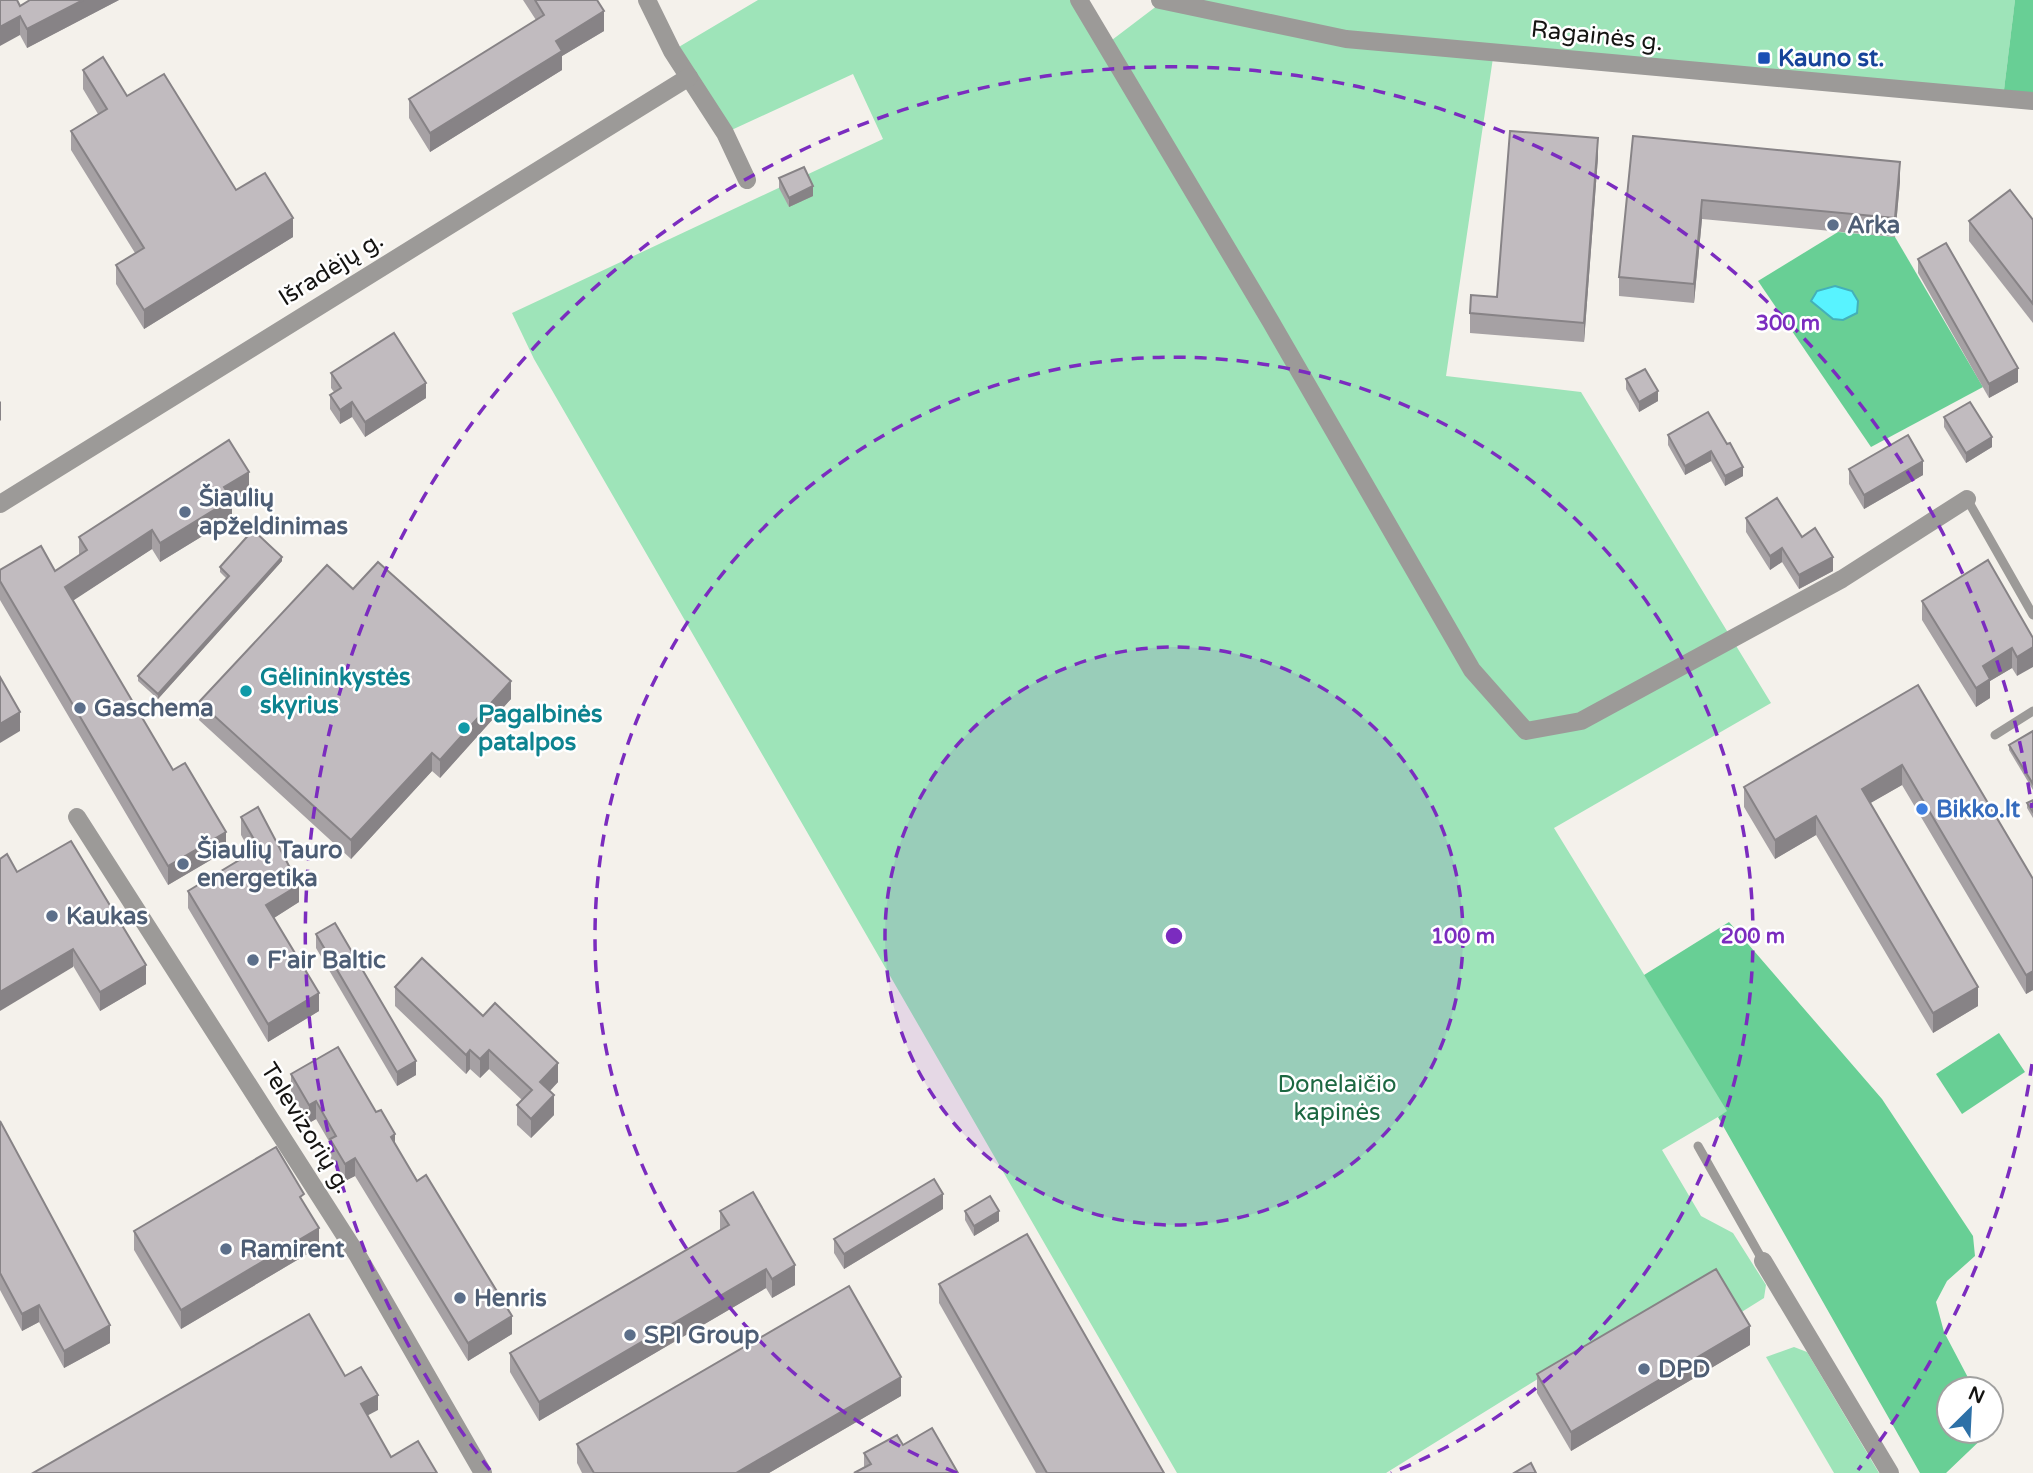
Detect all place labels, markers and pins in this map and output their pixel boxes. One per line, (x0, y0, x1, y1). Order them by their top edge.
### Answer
place label: Kauno st. (1778, 44, 1884, 73)
marker: Kauno st. (1756, 50, 1772, 66)
place label: Arka (1847, 211, 1900, 240)
marker: Arka (1825, 217, 1841, 233)
place label: Šiaulių apželdinimas (199, 483, 348, 541)
marker: Šiaulių apželdinimas (177, 504, 193, 520)
place label: Gėlininkystės skyrius (260, 663, 410, 720)
marker: Gėlininkystės skyrius (238, 683, 254, 699)
place label: Gaschema (94, 694, 214, 723)
marker: Gaschema (72, 700, 88, 716)
place label: Pagalbinės patalpos (478, 700, 602, 757)
marker: Pagalbinės patalpos (456, 720, 472, 736)
place label: Bikko.lt (1936, 795, 2021, 824)
marker: Bikko.lt (1914, 801, 1930, 817)
place label: Šiaulių Tauro energetika (197, 835, 343, 893)
marker: Šiaulių Tauro energetika (175, 856, 191, 872)
place label: Kaukas (66, 902, 148, 931)
marker: Kaukas (44, 908, 60, 924)
centre of rings (1162, 924, 1186, 948)
place label: F'air Baltic (267, 946, 386, 975)
marker: F'air Baltic (245, 952, 261, 968)
place label: Ramirent (240, 1235, 345, 1264)
marker: Ramirent (218, 1241, 234, 1257)
place label: Henris (474, 1284, 547, 1313)
marker: Henris (452, 1290, 468, 1306)
place label: SPI Group (644, 1321, 759, 1350)
marker: SPI Group (622, 1327, 638, 1343)
place label: DPD (1658, 1355, 1710, 1384)
marker: DPD (1636, 1361, 1652, 1377)

